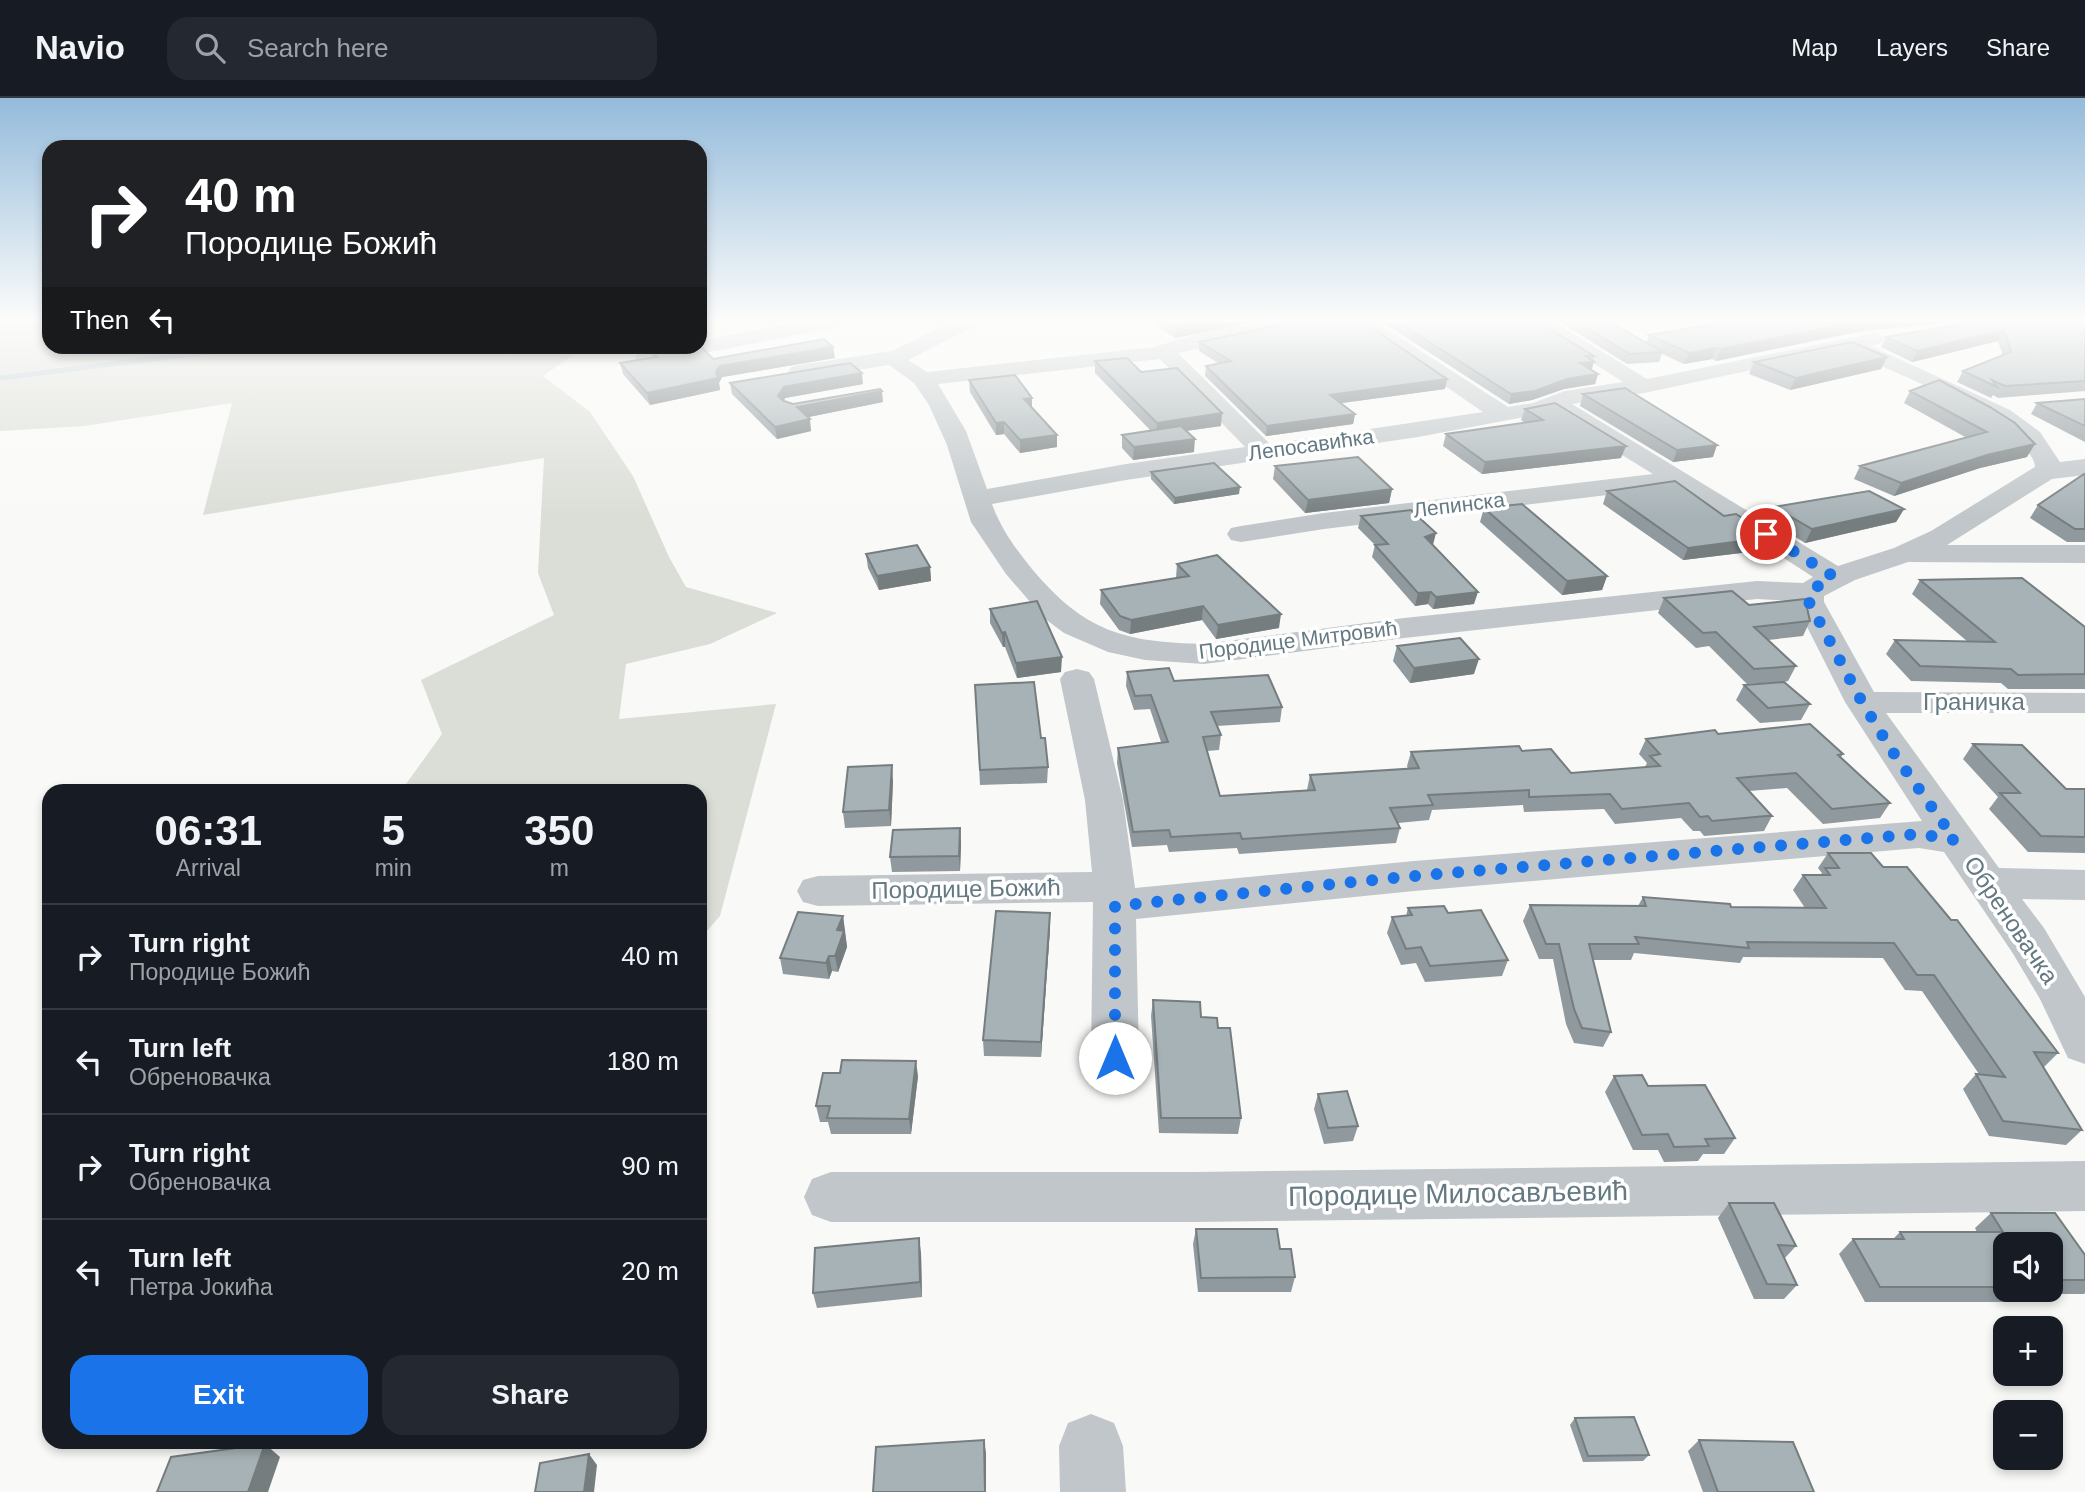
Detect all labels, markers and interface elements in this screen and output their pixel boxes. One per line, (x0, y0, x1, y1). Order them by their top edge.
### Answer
search box (167, 17, 657, 80)
text: Navio (35, 29, 125, 66)
icon: search (191, 29, 229, 67)
text: Search here (247, 33, 389, 63)
text: Map (1791, 34, 1838, 61)
text: Layers (1876, 34, 1948, 61)
text: Share (1986, 34, 2050, 61)
icon: right (70, 168, 161, 259)
text: 40 m (185, 168, 297, 222)
text: Породице Божић (185, 225, 437, 261)
icon: left (143, 301, 181, 339)
text: Then (70, 305, 129, 335)
street label: Лепосавићка (1247, 424, 1376, 465)
street label: Лепинска (1412, 487, 1506, 522)
pin (1736, 504, 1796, 564)
icon: arrive (1747, 515, 1785, 553)
street label: Породице Митровић (1197, 616, 1398, 663)
street label: Граничка (1923, 688, 2026, 715)
text: 06:31 (155, 807, 262, 854)
text: 5 (381, 807, 405, 854)
text: 350 (524, 807, 594, 854)
street label: Обреновачка (1959, 851, 2064, 989)
text: Arrival (176, 855, 241, 881)
text: min (375, 855, 412, 881)
text: m (550, 855, 569, 881)
street label: Породице Божић (871, 873, 1061, 904)
text: Turn right (129, 928, 250, 958)
icon: right (70, 938, 108, 976)
text: 40 m (621, 941, 679, 971)
text: Породице Божић (129, 959, 310, 985)
position arrow (1078, 1021, 1152, 1095)
text: Turn left (129, 1033, 231, 1063)
icon: left (70, 1043, 108, 1081)
text: 180 m (607, 1046, 679, 1076)
text: Обреновачка (129, 1064, 271, 1090)
text: Turn right (129, 1138, 250, 1168)
icon: right (70, 1148, 108, 1186)
text: 90 m (621, 1151, 679, 1181)
text: Обреновачка (129, 1169, 271, 1195)
street label: Породице Милосављевић (1288, 1175, 1628, 1212)
map controls (1993, 1232, 2063, 1470)
button: sound (1993, 1232, 2063, 1302)
text: Turn left (129, 1243, 231, 1273)
icon: left (70, 1253, 108, 1291)
text: 20 m (621, 1256, 679, 1286)
text: Петра Јокића (129, 1274, 273, 1300)
button: + (1993, 1316, 2063, 1386)
button: Exit (70, 1355, 368, 1435)
button: Share (382, 1355, 679, 1435)
button: − (1993, 1400, 2063, 1470)

